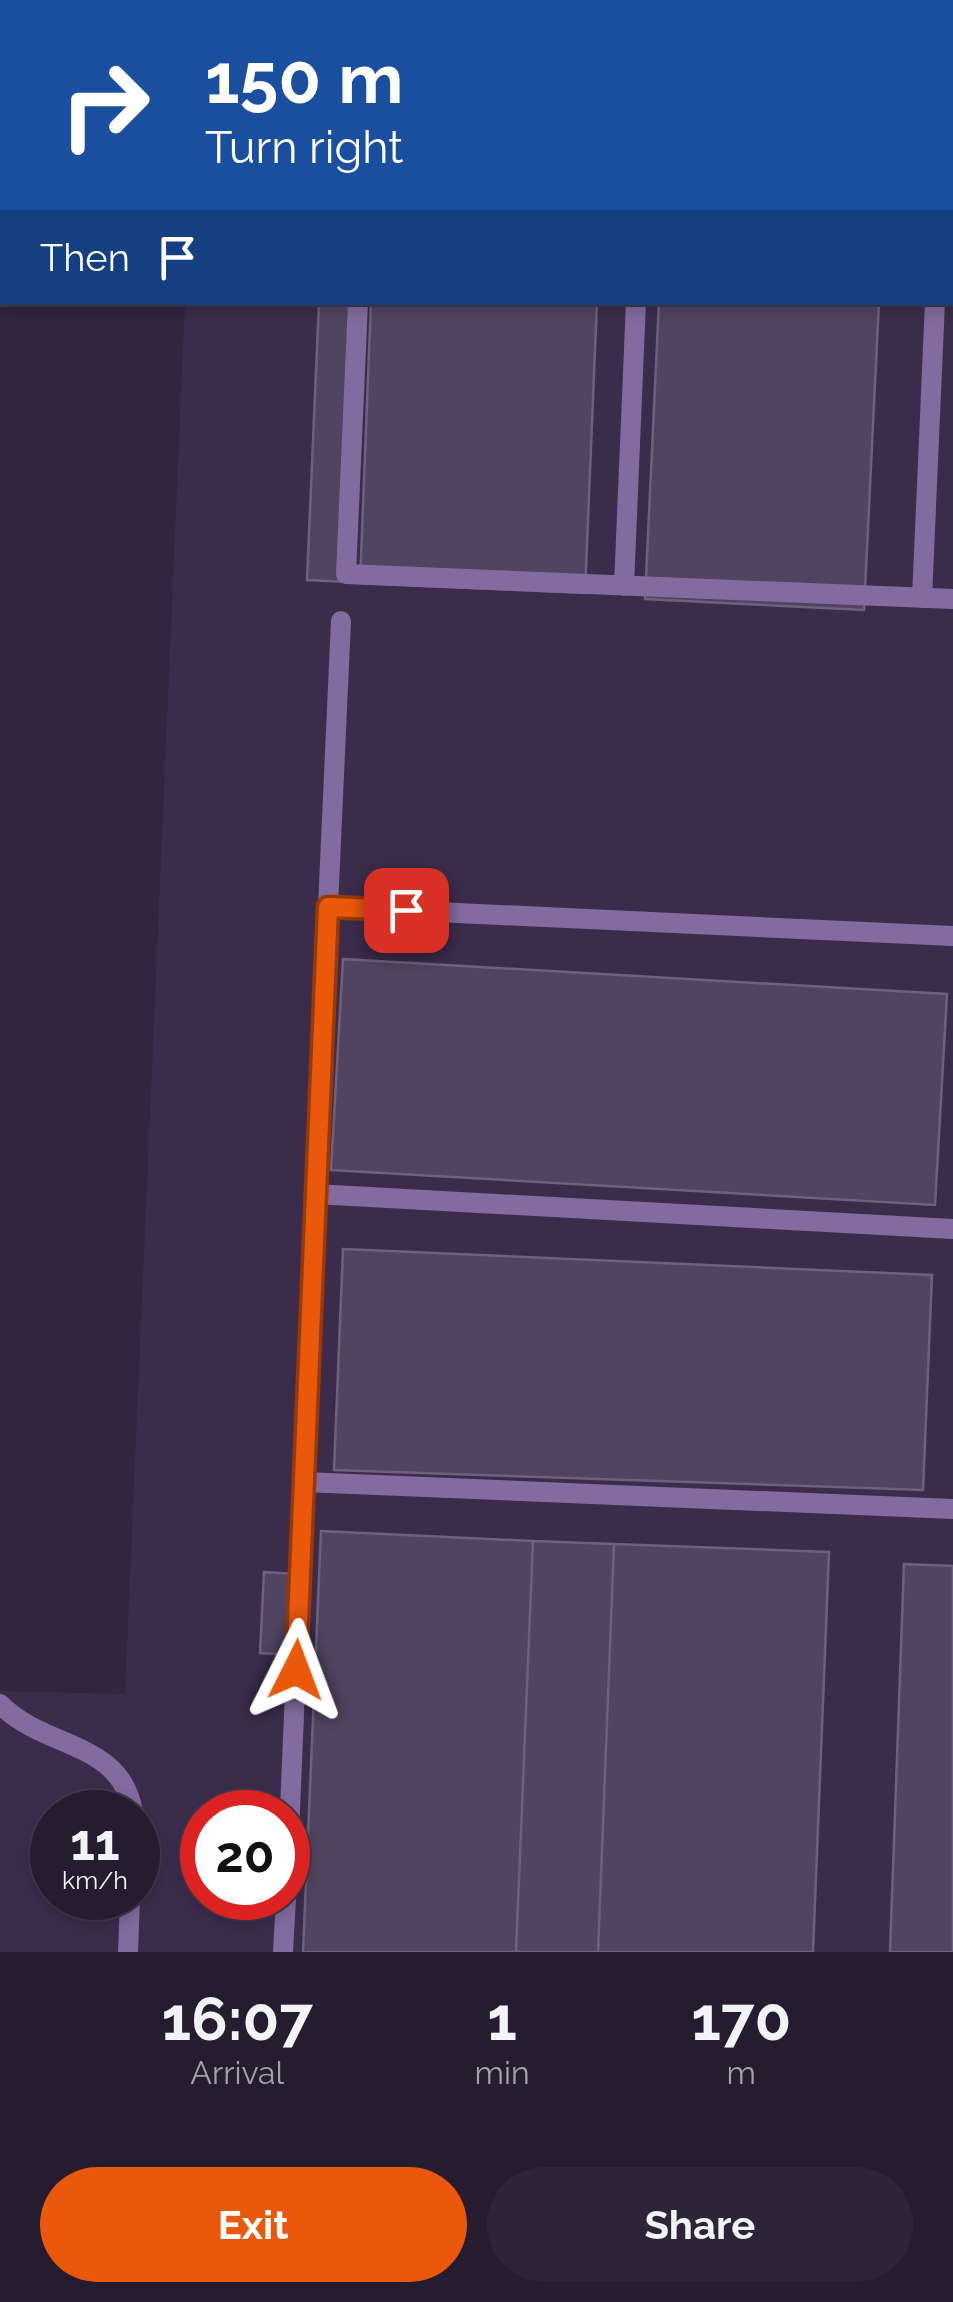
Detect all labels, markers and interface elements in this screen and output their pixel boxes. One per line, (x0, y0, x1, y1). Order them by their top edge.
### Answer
text: 150 m (205, 37, 403, 119)
icon: right (40, 40, 170, 170)
text: Turn right (205, 121, 403, 174)
icon: arrive (150, 230, 205, 285)
text: Then (40, 235, 130, 280)
pin (364, 868, 449, 953)
icon: arrive (379, 883, 434, 938)
position arrow (244, 1618, 348, 1722)
speed limit sign: 20 (180, 1790, 310, 1920)
text: 11 (70, 1813, 120, 1872)
text: km/h (62, 1865, 128, 1895)
text: 16:07 (162, 1984, 313, 2054)
text: 1 (487, 1984, 517, 2054)
text: 170 (691, 1984, 791, 2054)
text: Arrival (190, 2054, 284, 2091)
text: min (475, 2054, 530, 2091)
text: m (727, 2054, 756, 2091)
button: Exit (40, 2167, 467, 2282)
button: Share (487, 2167, 913, 2282)

